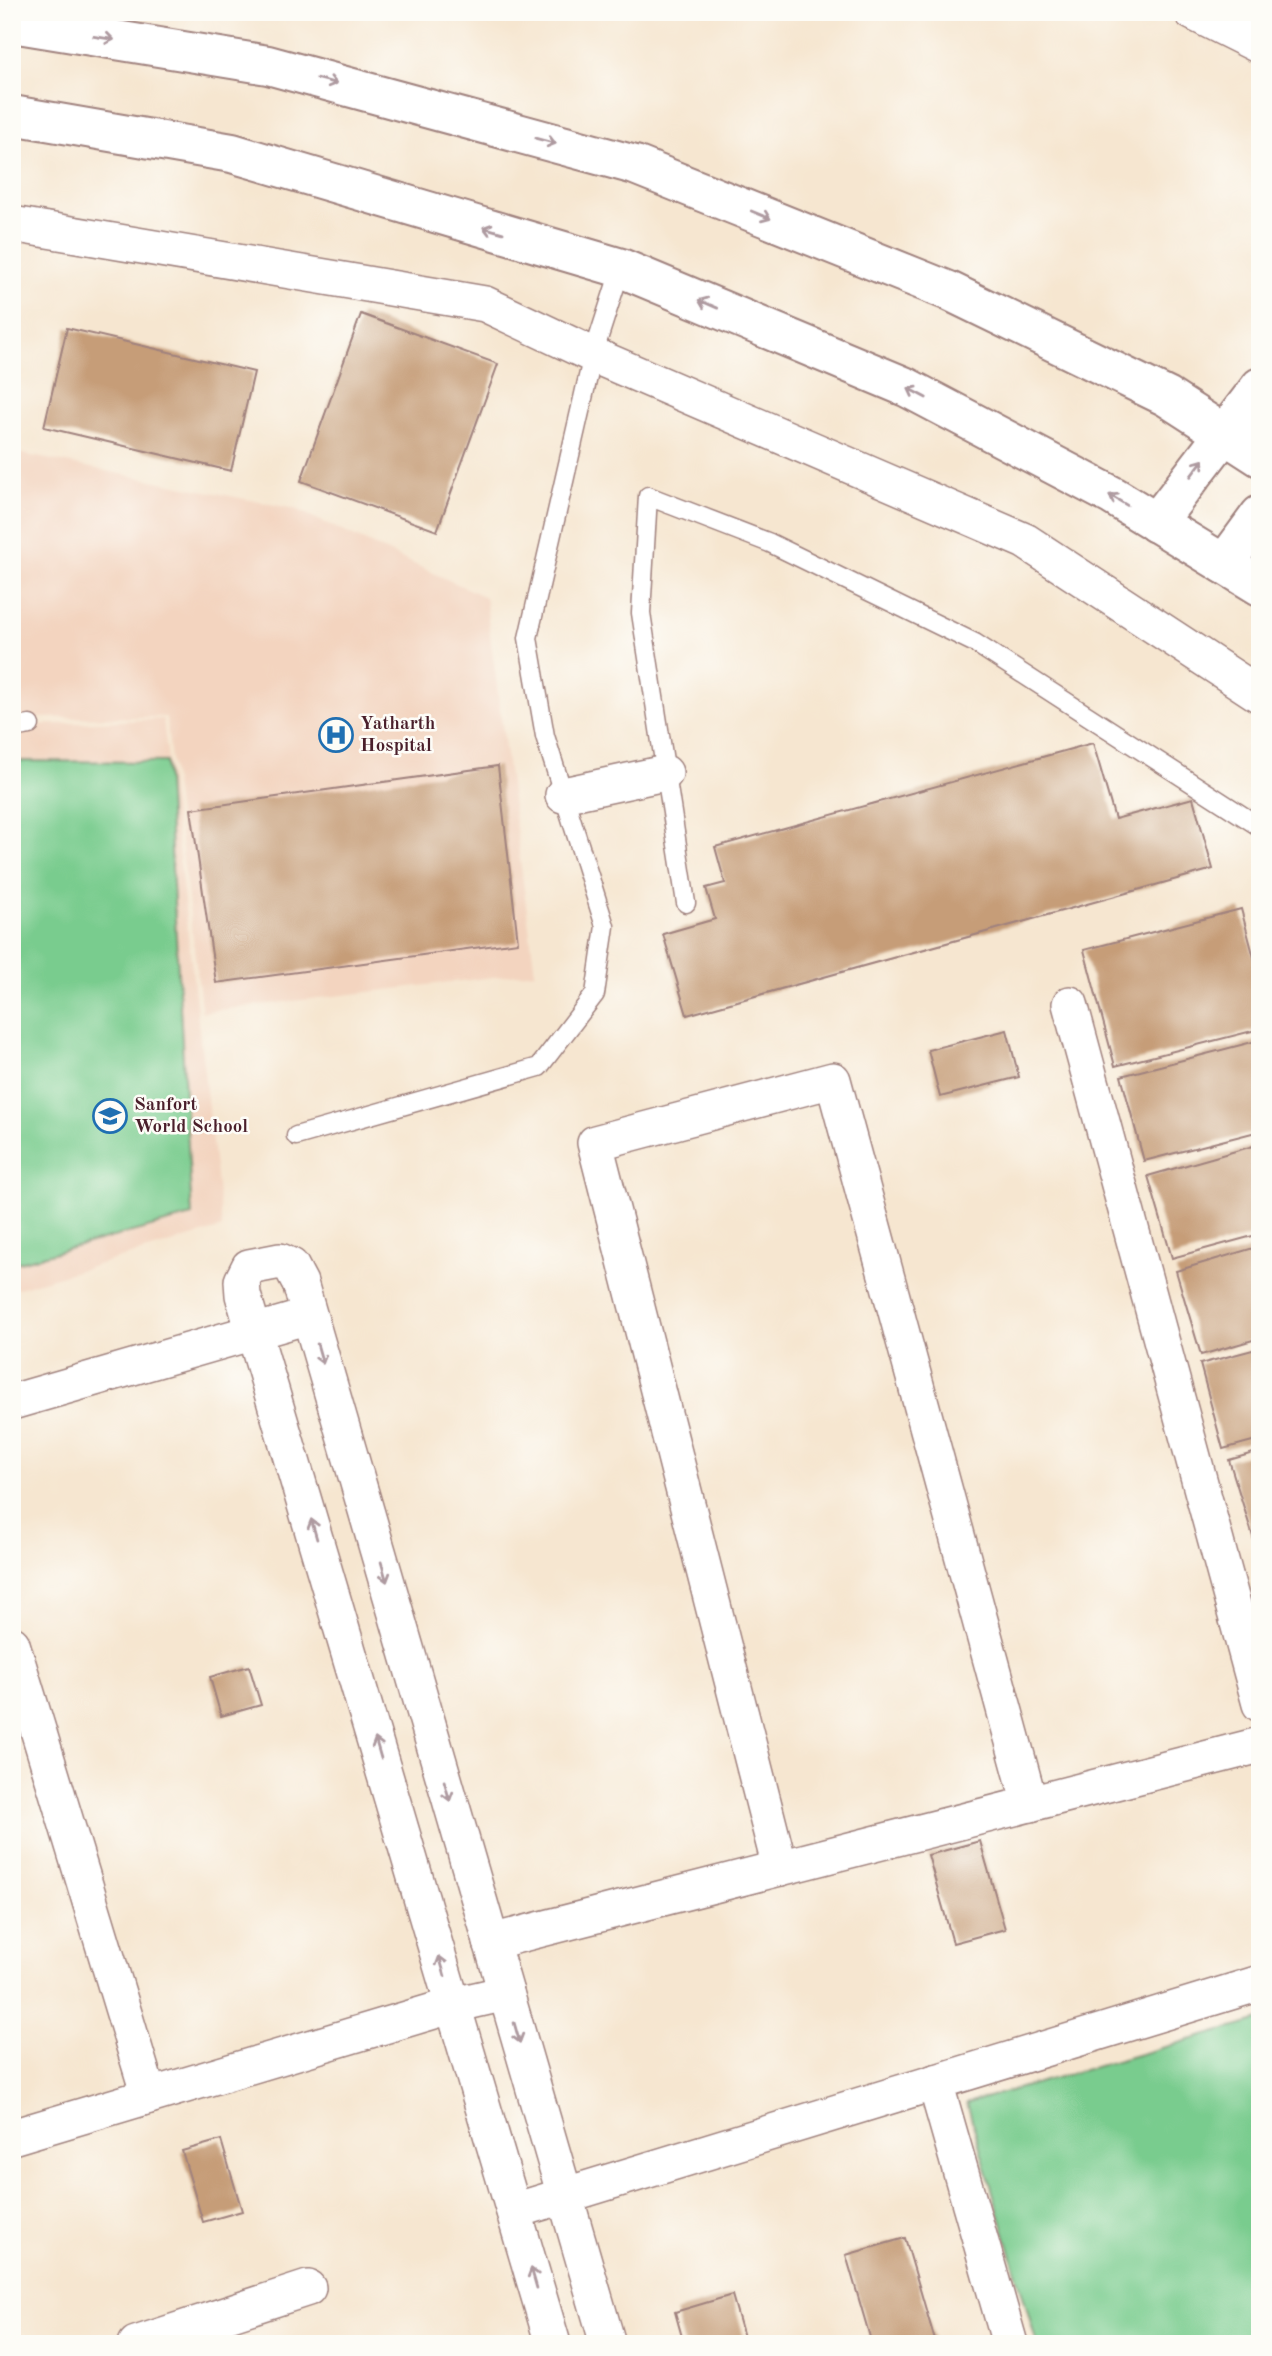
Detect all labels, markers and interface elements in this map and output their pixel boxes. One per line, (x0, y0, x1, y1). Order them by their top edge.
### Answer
one-way arrow (92, 32, 115, 45)
one-way arrow (315, 75, 338, 88)
one-way arrow (535, 135, 557, 148)
one-way arrow (750, 210, 771, 223)
one-way arrow (482, 222, 504, 235)
one-way arrow (697, 297, 719, 310)
one-way arrow (907, 386, 928, 399)
one-way arrow (1190, 459, 1204, 478)
one-way arrow (1108, 492, 1128, 506)
place label: Yatharth Hospital (360, 715, 436, 756)
hospital icon: Yatharth Hospital (317, 716, 355, 754)
place label: Sanfort World School (134, 1096, 248, 1137)
school or university icon: Sanfort World School (91, 1097, 129, 1135)
one-way arrow (315, 1342, 328, 1364)
one-way arrow (307, 1519, 320, 1541)
one-way arrow (378, 1561, 391, 1583)
one-way arrow (371, 1737, 384, 1759)
one-way arrow (441, 1779, 454, 1801)
one-way arrow (435, 1955, 448, 1978)
one-way arrow (512, 2021, 525, 2043)
one-way arrow (526, 2268, 539, 2290)

